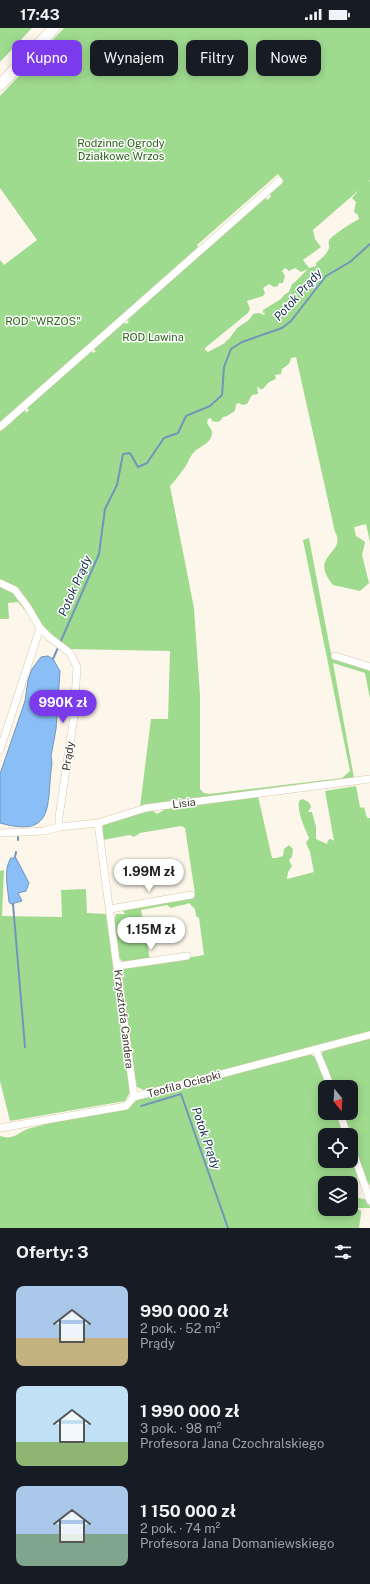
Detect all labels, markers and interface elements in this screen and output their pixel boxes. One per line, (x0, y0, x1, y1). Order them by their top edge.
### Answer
text: 17:43 (20, 6, 60, 23)
chip: Kupno (12, 40, 82, 76)
chip: Wynajem (90, 40, 178, 76)
chip: Filtry (186, 40, 248, 76)
chip: Nowe (256, 40, 321, 76)
park label: Rodzinne Ogrody Działkowe Wrzos (77, 137, 165, 162)
water label: Potok Prądy (271, 266, 325, 324)
park label: ROD "WRZOS" (5, 315, 81, 327)
park label: ROD Lawina (122, 331, 184, 343)
water label: Potok Prądy (55, 553, 95, 618)
pin: 990K zł (26, 690, 100, 724)
text: 990K zł (39, 695, 87, 710)
street label: Prądy (60, 740, 76, 772)
street label: Lisia (172, 796, 196, 810)
pin: 1.99M zł (108, 859, 190, 893)
text: 1.99M zł (123, 864, 175, 879)
pin: 1.15M zł (110, 917, 192, 951)
text: 1.15M zł (126, 922, 176, 937)
street label: Krzysztofa Candera (112, 969, 136, 1069)
street label: Teofila Ociepki (146, 1068, 222, 1100)
north arrow (318, 1080, 358, 1120)
map controls (318, 1080, 358, 1216)
water label: Potok Prądy (189, 1105, 223, 1172)
button: locate (318, 1128, 358, 1168)
button: layers (318, 1176, 358, 1216)
icon: filters (332, 1241, 354, 1263)
text: Oferty: 3 (16, 1242, 89, 1262)
text: 990 000 zł (140, 1301, 228, 1321)
icon: home (48, 1302, 96, 1350)
text: 2 pok. · 52 m² (140, 1321, 221, 1336)
text: Prądy (140, 1336, 175, 1351)
text: 1 990 000 zł (140, 1401, 240, 1421)
icon: home (48, 1402, 96, 1450)
text: 3 pok. · 98 m² (140, 1421, 221, 1436)
text: Profesora Jana Czochralskiego (140, 1436, 324, 1451)
text: 1 150 000 zł (140, 1501, 236, 1521)
icon: home (48, 1502, 96, 1550)
text: 2 pok. · 74 m² (140, 1521, 220, 1536)
text: Profesora Jana Domaniewskiego (140, 1536, 334, 1551)

